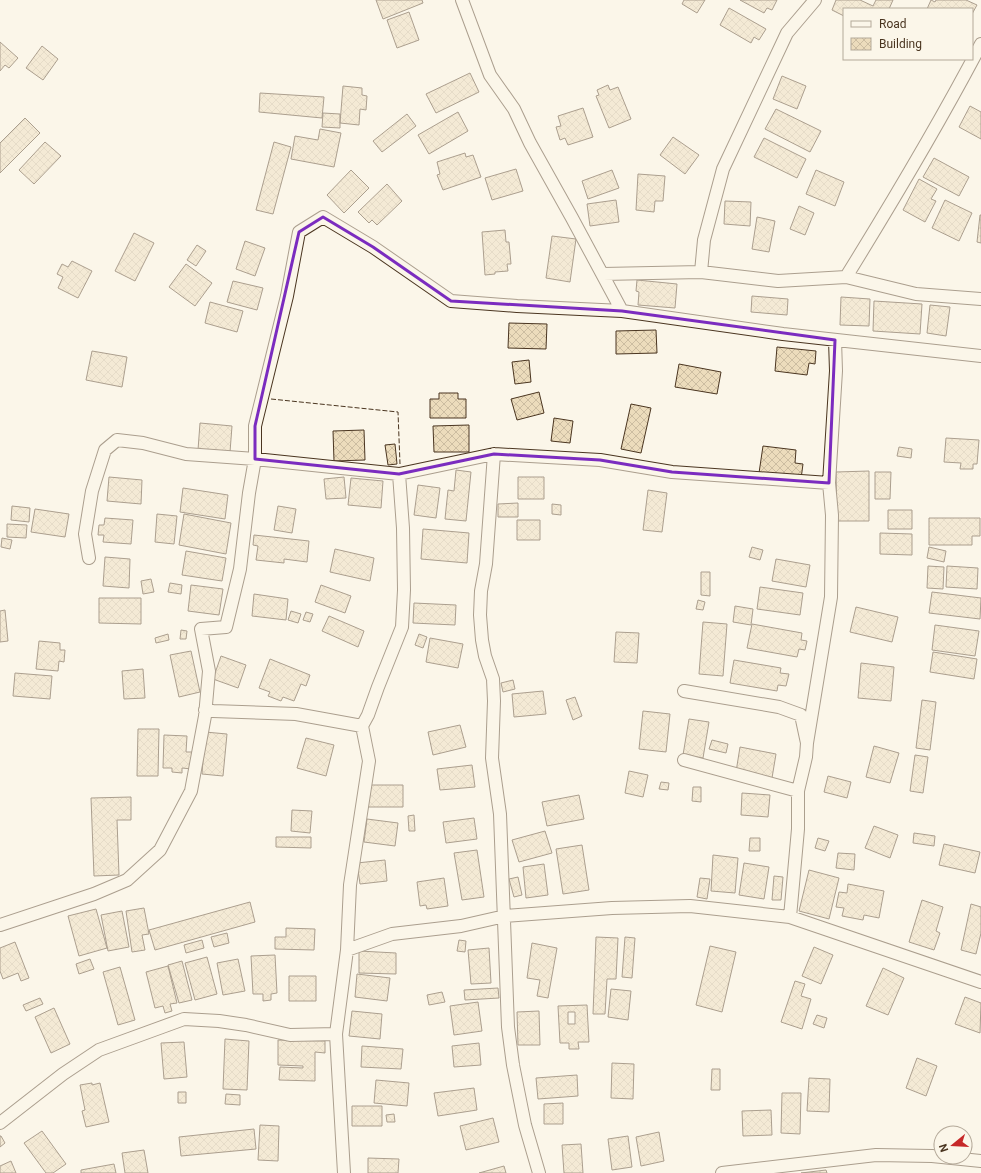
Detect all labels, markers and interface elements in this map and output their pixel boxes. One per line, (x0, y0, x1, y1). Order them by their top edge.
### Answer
legend (843, 8, 973, 60)
text: Road (879, 17, 907, 31)
text: Building (879, 37, 922, 51)
north arrow (933, 1125, 973, 1165)
text: N (937, 1142, 951, 1154)

